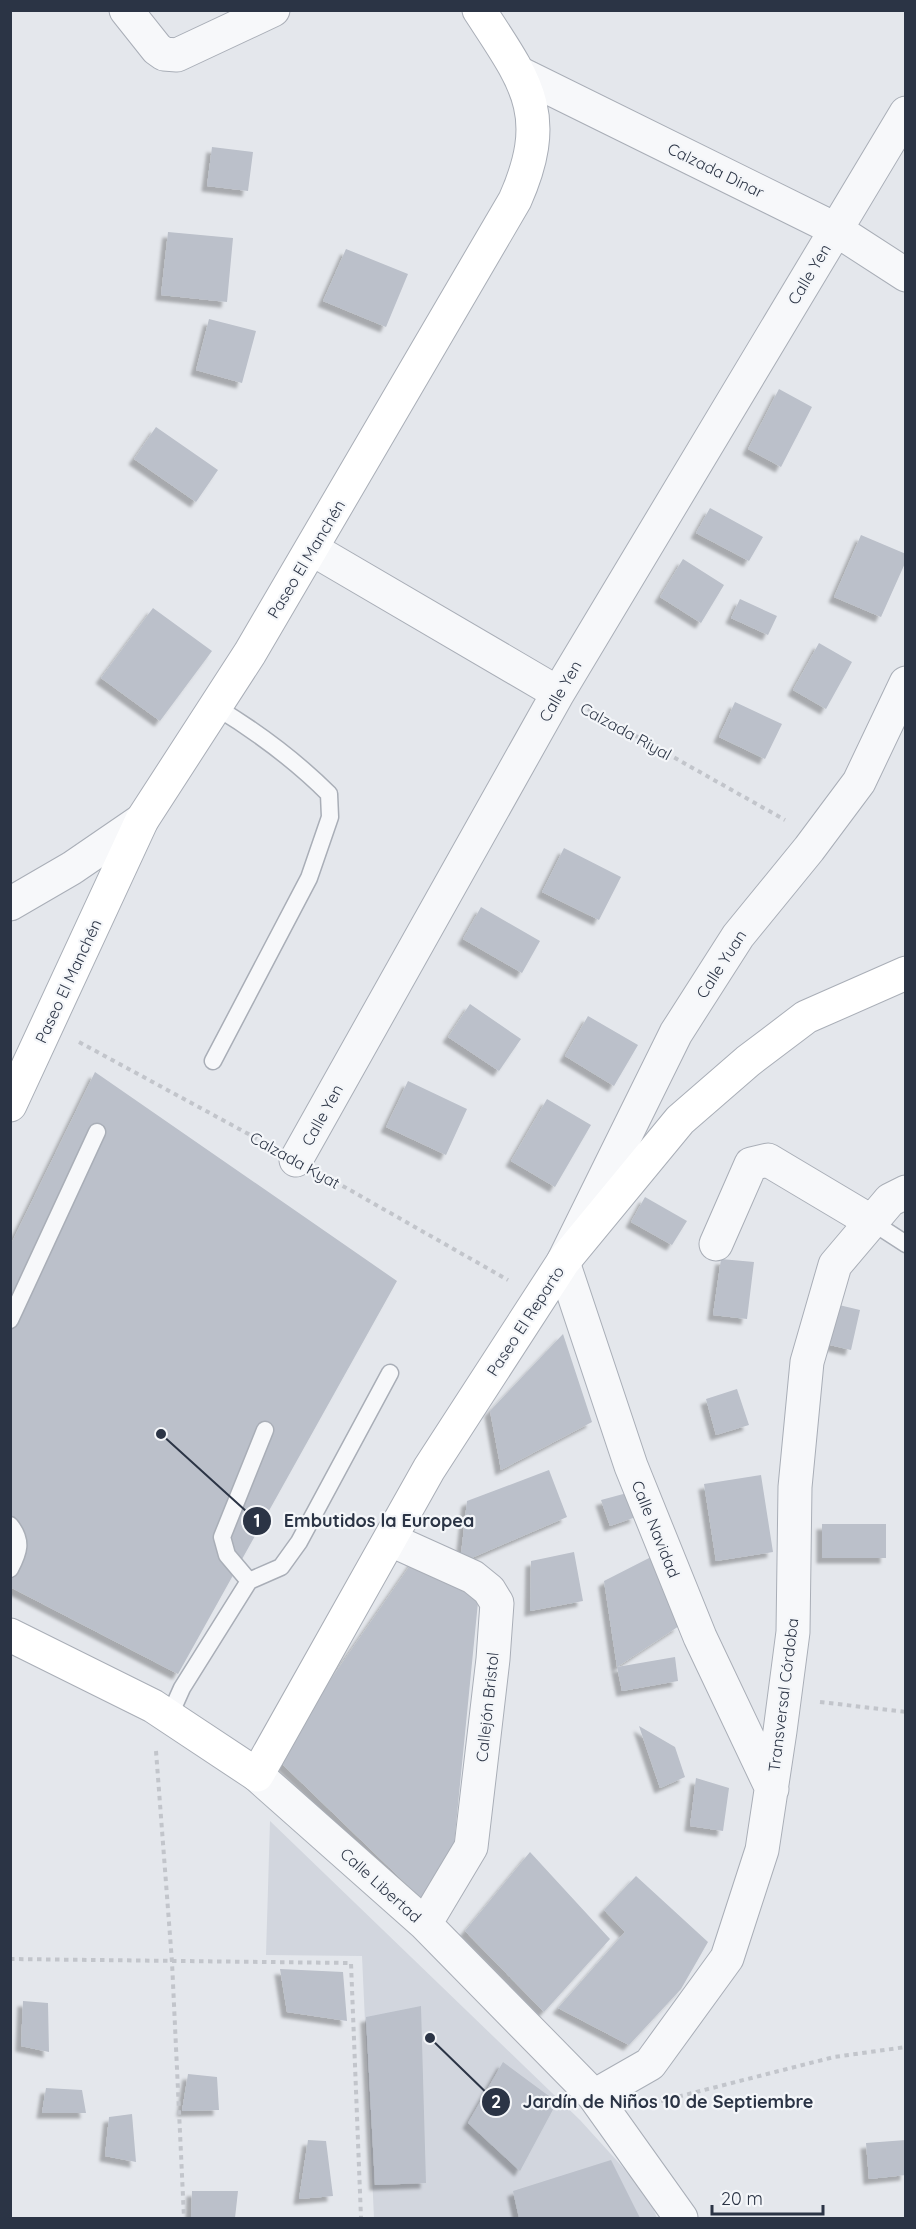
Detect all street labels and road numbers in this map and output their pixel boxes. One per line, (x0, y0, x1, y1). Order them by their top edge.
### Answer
street label: Calzada Dinar (664, 138, 768, 202)
street label: Calle Yen (783, 240, 835, 308)
street label: Paseo El Manchén (263, 496, 349, 622)
street label: Calle Yen (535, 657, 585, 725)
street label: Calzada Riyal (577, 698, 675, 764)
street label: Paseo El Manchén (30, 916, 106, 1046)
street label: Calle Yuan (692, 926, 750, 1002)
street label: Calle Yen (297, 1081, 347, 1149)
street label: Calzada Kyat (247, 1127, 343, 1193)
street label: Paseo El Reparto (482, 1262, 568, 1380)
street label: Calle Navidad (627, 1478, 685, 1580)
street label: Transversal Córdoba (764, 1617, 802, 1773)
street label: Callejón Bristol (471, 1651, 503, 1763)
street label: Calle Libertad (336, 1843, 426, 1927)

